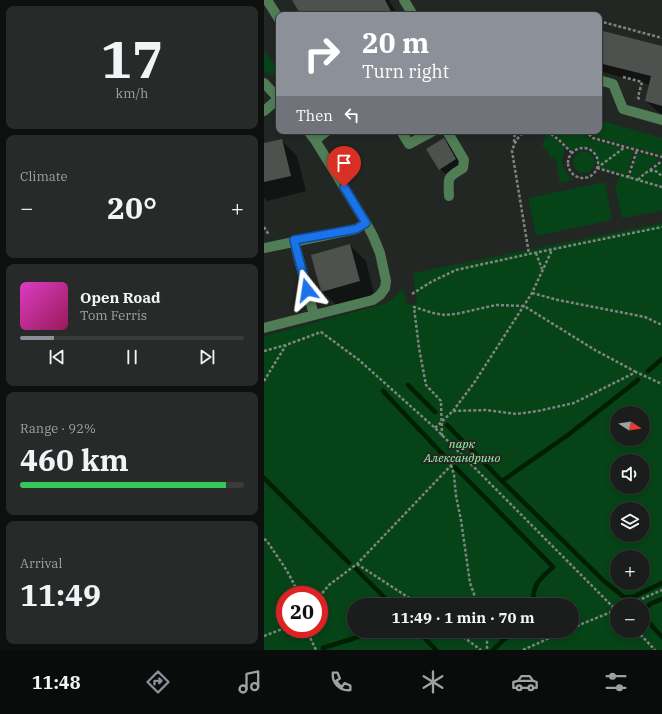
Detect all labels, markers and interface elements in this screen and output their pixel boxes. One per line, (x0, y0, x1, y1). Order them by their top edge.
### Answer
text: 20 m (362, 24, 429, 61)
text: 17 (101, 25, 163, 92)
icon: right (296, 28, 348, 80)
text: Turn right (362, 60, 449, 83)
text: km/h (116, 85, 148, 102)
icon: left (341, 104, 363, 126)
text: Then (296, 106, 333, 125)
pin (327, 146, 361, 187)
icon: arrive (333, 152, 355, 174)
text: Climate (20, 168, 67, 185)
text: 20° (107, 188, 157, 227)
text: − (20, 193, 33, 222)
text: + (231, 193, 244, 222)
position arrow (286, 269, 328, 311)
text: Open Road (80, 288, 160, 307)
text: Tom Ferris (80, 307, 147, 324)
icon: previous (46, 346, 68, 368)
icon: pause (121, 346, 143, 368)
icon: next (196, 346, 218, 368)
north arrow (610, 406, 650, 446)
map controls (610, 406, 650, 638)
text: Range · 92% (20, 420, 96, 437)
park label: парк Александрино (423, 436, 500, 465)
text: 460 km (20, 440, 129, 479)
button: sound (610, 454, 650, 494)
button: layers (610, 502, 650, 542)
button: + (610, 550, 650, 590)
text: Arrival (20, 555, 62, 572)
text: 11:49 (20, 575, 101, 614)
speed limit sign: 20 (276, 586, 328, 638)
button: − (610, 598, 650, 638)
text: 11:49 · 1 min · 70 m (391, 608, 535, 627)
icon: directions (144, 668, 172, 696)
icon: music (236, 668, 264, 696)
icon: phone (327, 668, 355, 696)
icon: climate (419, 668, 447, 696)
icon: car (511, 668, 539, 696)
icon: filters (602, 668, 630, 696)
text: 11:48 (32, 671, 80, 694)

